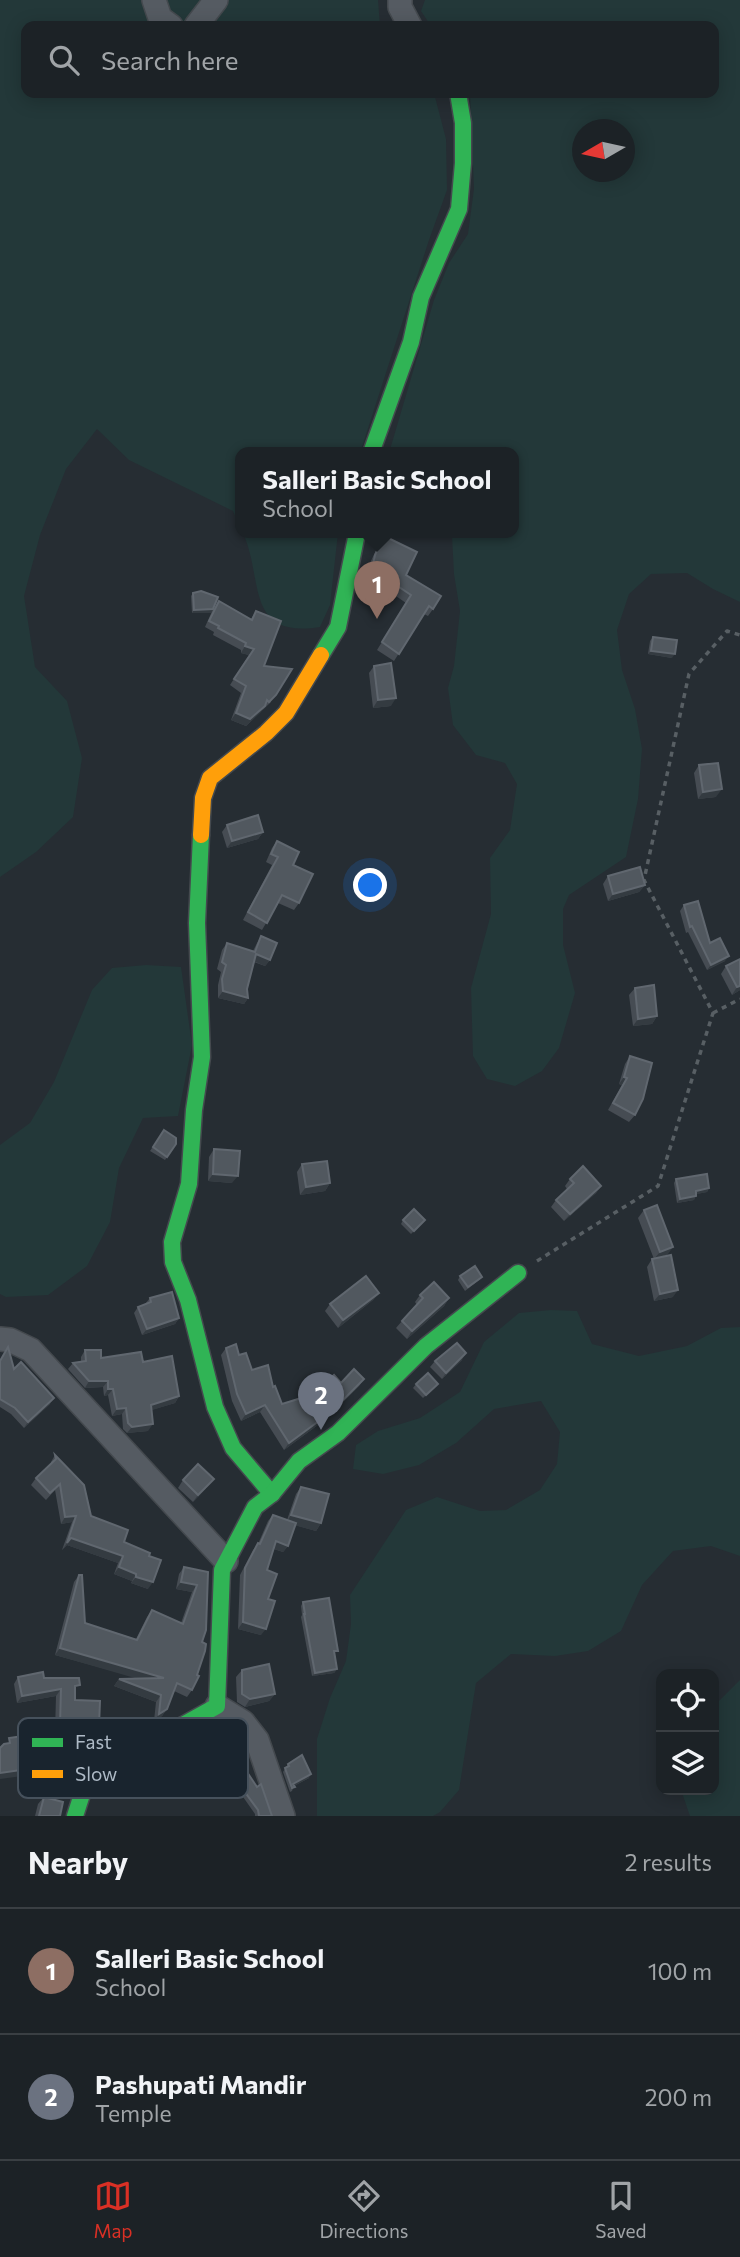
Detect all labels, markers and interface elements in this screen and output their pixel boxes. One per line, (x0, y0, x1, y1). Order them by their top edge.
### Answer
search box (21, 21, 719, 98)
icon: search (45, 41, 83, 79)
text: Search here (101, 44, 239, 75)
north arrow (572, 119, 635, 182)
popup (235, 447, 519, 538)
text: Salleri Basic School (262, 463, 492, 494)
text: School (262, 494, 334, 522)
pin: 1 (354, 561, 400, 619)
your location (353, 868, 387, 902)
pin: 2 (298, 1372, 344, 1430)
map controls (656, 1669, 719, 1795)
button: locate (656, 1669, 719, 1732)
legend (18, 1718, 248, 1798)
text: Fast (75, 1730, 112, 1753)
button: layers (656, 1732, 719, 1795)
text: Slow (75, 1762, 117, 1785)
text: Nearby (28, 1843, 128, 1880)
text: 2 results (625, 1848, 712, 1876)
text: Salleri Basic School (95, 1942, 324, 1973)
text: 1 (46, 1957, 56, 1985)
text: 100 m (648, 1957, 712, 1985)
text: School (95, 1973, 166, 2001)
text: Pashupati Mandir (95, 2068, 307, 2099)
text: 2 (44, 2083, 58, 2111)
text: 200 m (645, 2083, 712, 2111)
text: Temple (95, 2099, 172, 2127)
tab: Map (93, 2177, 133, 2242)
tab: Directions (319, 2177, 409, 2242)
tab: Saved (595, 2177, 647, 2242)

